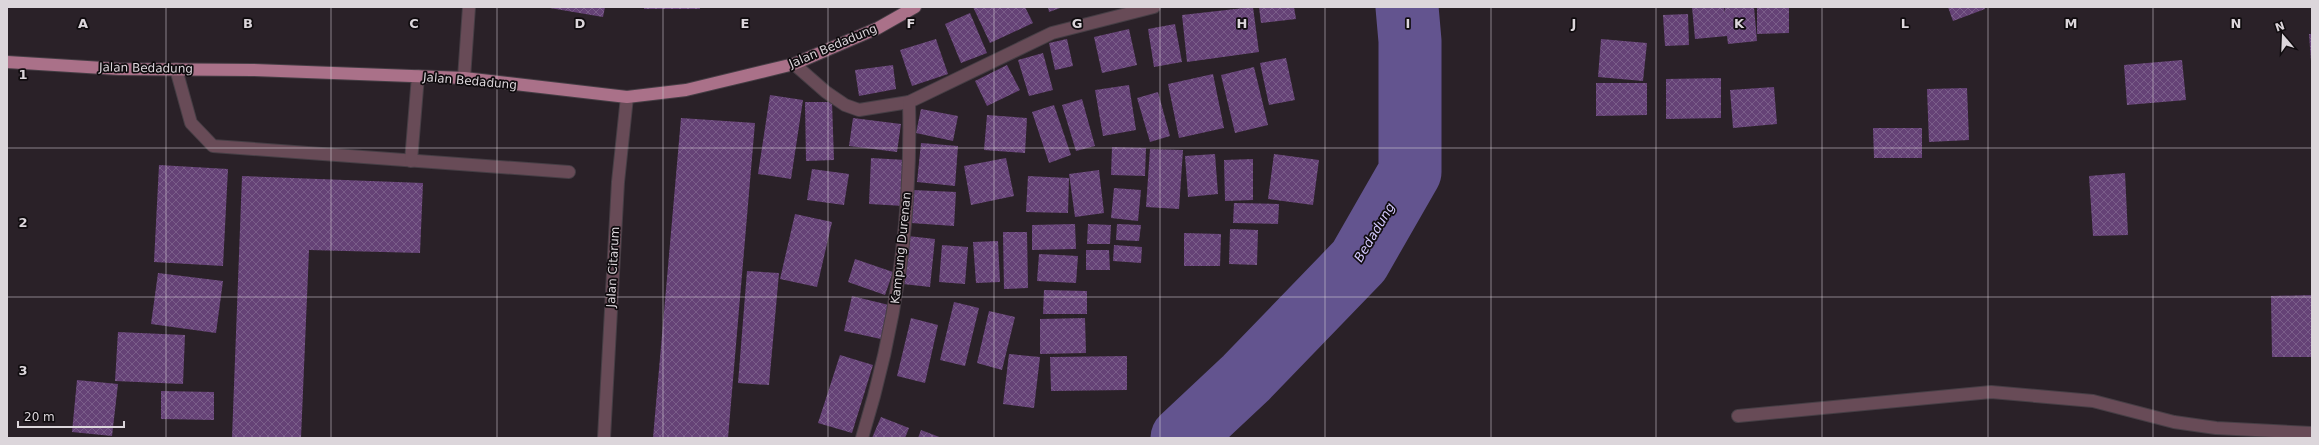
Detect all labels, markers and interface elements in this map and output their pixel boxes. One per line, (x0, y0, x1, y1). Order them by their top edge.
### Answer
text: A (78, 16, 88, 31)
text: B (243, 16, 253, 31)
text: C (409, 16, 419, 31)
text: D (575, 16, 586, 31)
text: E (741, 16, 749, 31)
text: F (907, 16, 915, 31)
text: G (1072, 16, 1082, 31)
text: H (1237, 16, 1247, 31)
text: I (1406, 16, 1410, 31)
text: J (1571, 16, 1576, 31)
text: K (1734, 16, 1745, 31)
text: L (1901, 16, 1909, 31)
text: M (2065, 16, 2077, 31)
text: N (2231, 16, 2241, 31)
north arrow (2263, 16, 2303, 56)
text: N (2273, 19, 2286, 35)
street label: Jalan Bedadung (786, 21, 879, 71)
street label: Jalan Bedadung (98, 60, 193, 76)
text: 1 (18, 67, 28, 82)
street label: Jalan Bedadung (422, 70, 517, 92)
street label: Kampung Durenan (888, 191, 914, 305)
water label: Bedadung (1351, 200, 1398, 264)
text: 2 (18, 215, 28, 230)
street label: Jalan Citarum (604, 226, 622, 309)
text: 3 (18, 363, 28, 378)
scale bar (18, 403, 124, 429)
text: 20 m (24, 410, 55, 424)

